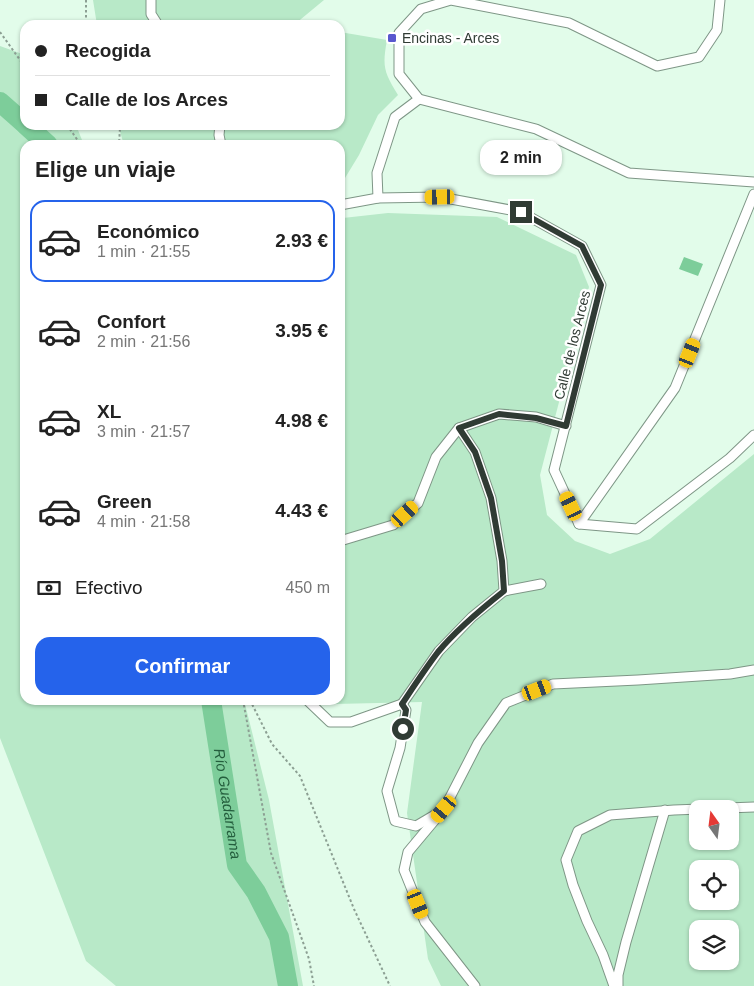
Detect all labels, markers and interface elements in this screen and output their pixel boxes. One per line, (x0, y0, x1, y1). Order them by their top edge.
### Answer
place label: Encinas - Arces (402, 30, 499, 46)
marker: Encinas - Arces (386, 32, 398, 44)
text: Recogida (65, 40, 151, 61)
text: Calle de los Arces (65, 89, 228, 110)
callout: 2 min (480, 140, 562, 174)
text: 2 min (500, 149, 542, 166)
text: Elige un viaje (35, 157, 176, 182)
car (424, 189, 455, 205)
route end (510, 201, 532, 223)
icon: car (37, 219, 82, 264)
text: Económico (97, 221, 199, 242)
text: 2.93 € (275, 230, 328, 251)
text: 1 min · 21:55 (97, 243, 190, 260)
street label: Calle de los Arces (551, 289, 593, 401)
icon: car (37, 309, 82, 354)
text: Confort (97, 311, 166, 332)
text: 3.95 € (275, 320, 328, 341)
text: 2 min · 21:56 (97, 333, 190, 350)
car (677, 336, 702, 370)
icon: car (37, 399, 82, 444)
text: XL (97, 401, 121, 422)
text: 4.98 € (275, 410, 328, 431)
text: 3 min · 21:57 (97, 423, 190, 440)
icon: car (37, 489, 82, 534)
car (557, 489, 584, 523)
text: Green (97, 491, 152, 512)
car (388, 498, 421, 530)
text: 4.43 € (275, 500, 328, 521)
text: 4 min · 21:58 (97, 513, 190, 530)
icon: cash (35, 574, 63, 602)
text: Efectivo (75, 577, 143, 598)
text: 450 m (286, 579, 330, 596)
button: Confirmar (35, 637, 330, 695)
car (520, 678, 553, 702)
route start (392, 718, 414, 740)
water label: Río Guadarrama (211, 747, 245, 860)
car (428, 793, 459, 825)
north arrow (689, 800, 739, 850)
map controls (689, 800, 739, 970)
button: locate (689, 860, 739, 910)
car (405, 887, 430, 921)
button: layers (689, 920, 739, 970)

